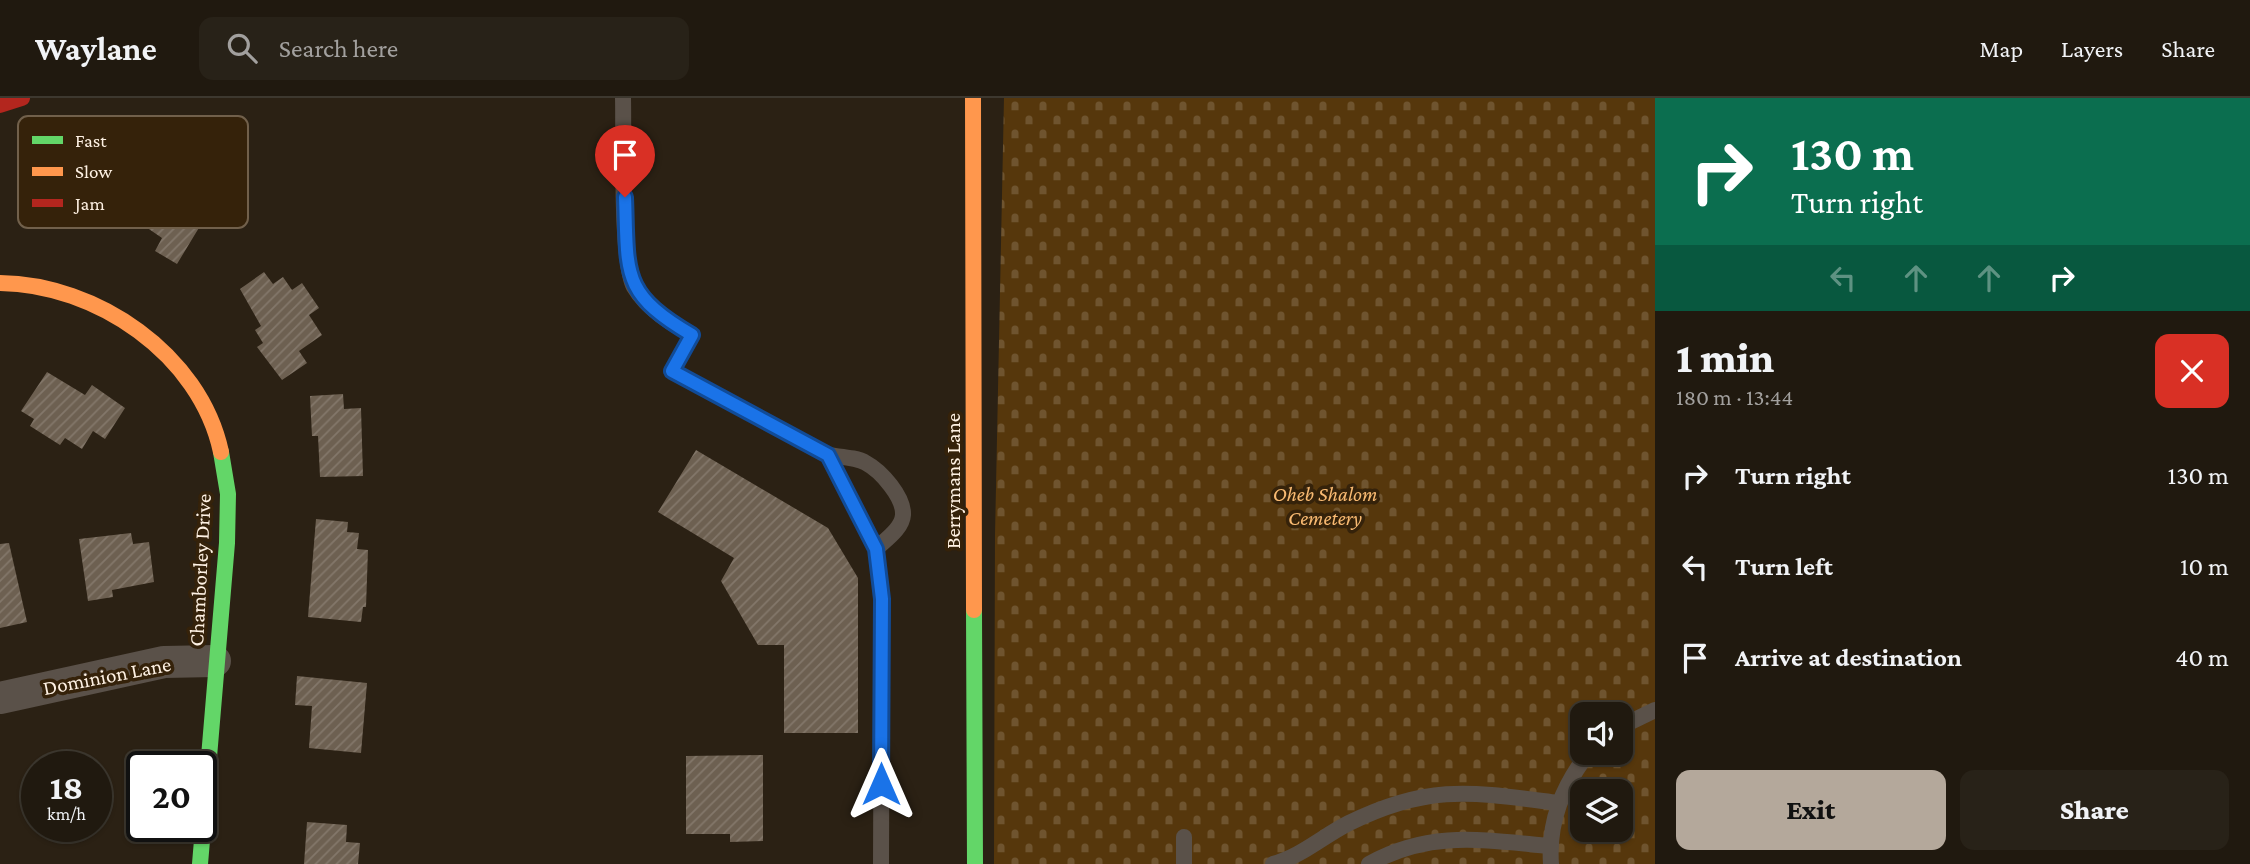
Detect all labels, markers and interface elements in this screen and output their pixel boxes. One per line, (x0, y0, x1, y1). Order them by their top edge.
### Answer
search box (199, 17, 689, 80)
icon: search (223, 29, 261, 67)
text: Waylane (35, 30, 157, 67)
text: Search here (279, 34, 398, 63)
text: Map (1979, 35, 2023, 62)
text: Layers (2061, 35, 2123, 62)
text: Share (2161, 35, 2215, 62)
legend (18, 116, 248, 228)
pin (595, 125, 655, 197)
icon: right (1676, 126, 1767, 217)
text: 130 m (1791, 126, 1914, 181)
text: Fast (75, 130, 107, 151)
icon: arrive (606, 136, 644, 174)
text: Slow (75, 161, 112, 182)
text: Turn right (1791, 184, 1923, 220)
text: Jam (73, 193, 105, 214)
icon: left (1824, 259, 1862, 297)
icon: ahead (1897, 259, 1935, 297)
icon: ahead (1970, 259, 2008, 297)
icon: right (2043, 259, 2081, 297)
text: 1 min (1676, 334, 1774, 381)
button: close (2155, 334, 2229, 408)
text: 180 m · 13:44 (1676, 384, 1793, 410)
street label: Berrymans Lane (941, 413, 965, 549)
icon: right (1676, 457, 1714, 495)
text: Turn right (1735, 461, 1851, 490)
text: 130 m (2168, 461, 2229, 490)
park label: Oheb Shalom Cemetery (1273, 482, 1377, 530)
street label: Chamborley Drive (184, 493, 216, 647)
icon: left (1676, 548, 1714, 586)
text: Turn left (1735, 552, 1833, 581)
text: 10 m (2180, 552, 2229, 581)
icon: arrive (1676, 639, 1714, 677)
text: Arrive at destination (1735, 643, 1962, 672)
text: 40 m (2175, 643, 2229, 672)
street label: Dominion Lane (41, 652, 173, 700)
map controls (1570, 702, 1633, 842)
button: sound (1570, 702, 1633, 765)
position arrow (844, 747, 918, 821)
speed limit sign: 20 (126, 751, 217, 842)
text: 18 (50, 768, 83, 807)
button: Exit (1676, 770, 1946, 850)
button: Share (1960, 770, 2229, 850)
button: layers (1570, 779, 1633, 842)
text: km/h (47, 804, 86, 824)

